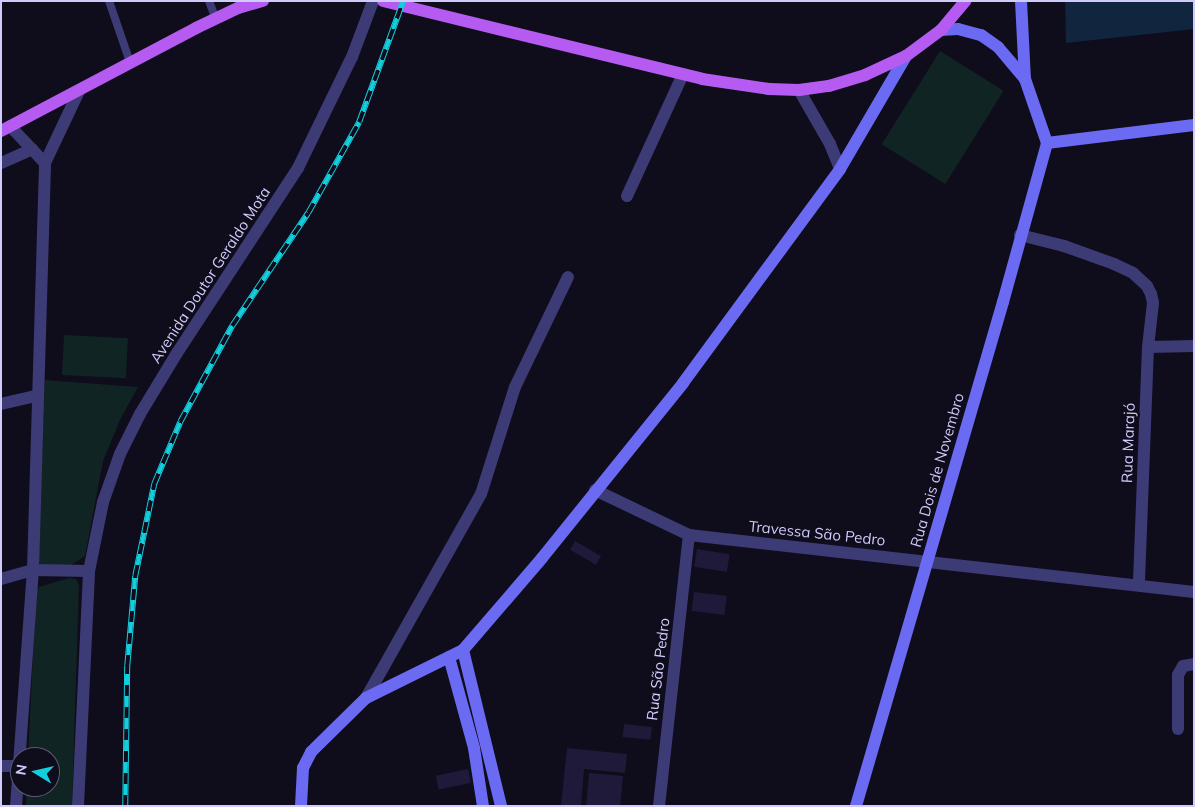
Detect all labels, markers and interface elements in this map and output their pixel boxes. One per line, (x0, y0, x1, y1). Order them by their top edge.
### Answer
street label: Avenida Doutor Geraldo Mota (146, 183, 274, 367)
street label: Rua Dois de Novembro (906, 391, 968, 549)
street label: Rua Marajó (1118, 403, 1138, 483)
street label: Travessa São Pedro (748, 517, 886, 549)
street label: Rua São Pedro (643, 617, 673, 721)
north arrow (10, 747, 60, 797)
text: N (11, 763, 31, 776)

